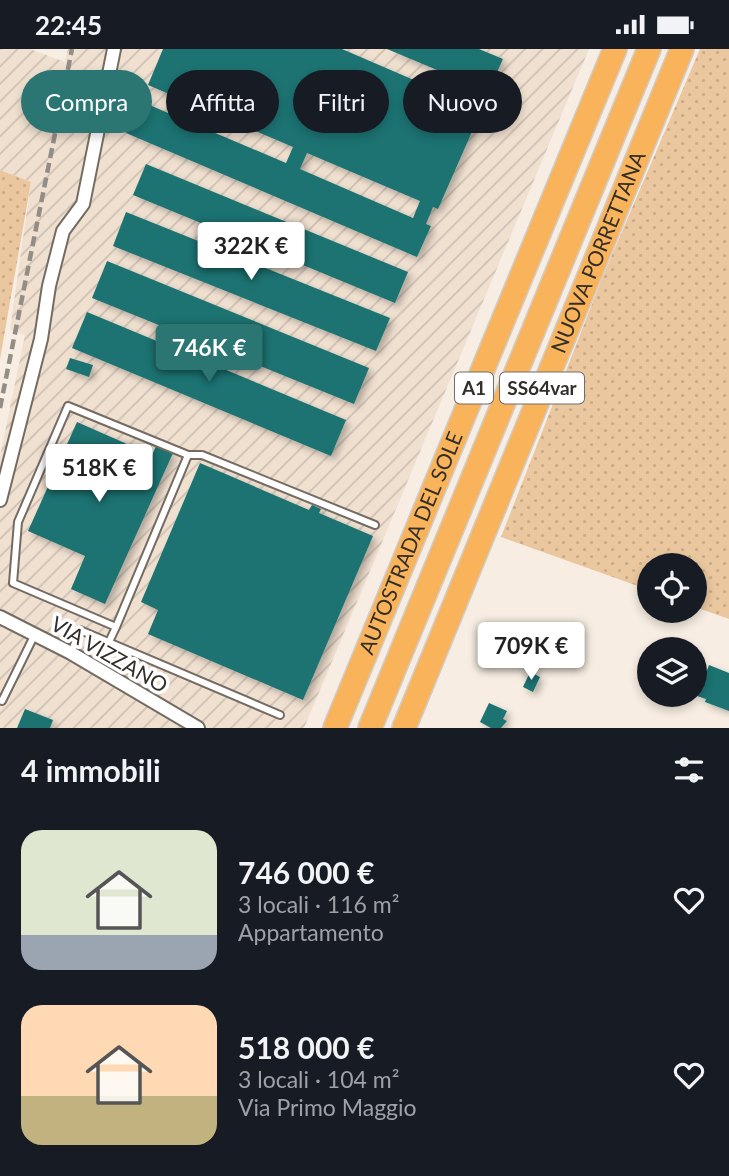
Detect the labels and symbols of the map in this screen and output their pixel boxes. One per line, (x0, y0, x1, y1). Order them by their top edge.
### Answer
street label: NUOVA PORRETTANA (545, 147, 650, 356)
pin: 322K € (194, 223, 308, 282)
pin: 746K € (152, 325, 266, 384)
road number: A1 (455, 373, 493, 403)
road number: SS64var (500, 373, 584, 403)
street label: AUTOSTRADA DEL SOLE (353, 428, 467, 657)
pin: 518K € (42, 445, 156, 504)
street label: VIA VIZZANO (47, 610, 173, 697)
pin: 709K € (474, 623, 588, 682)

